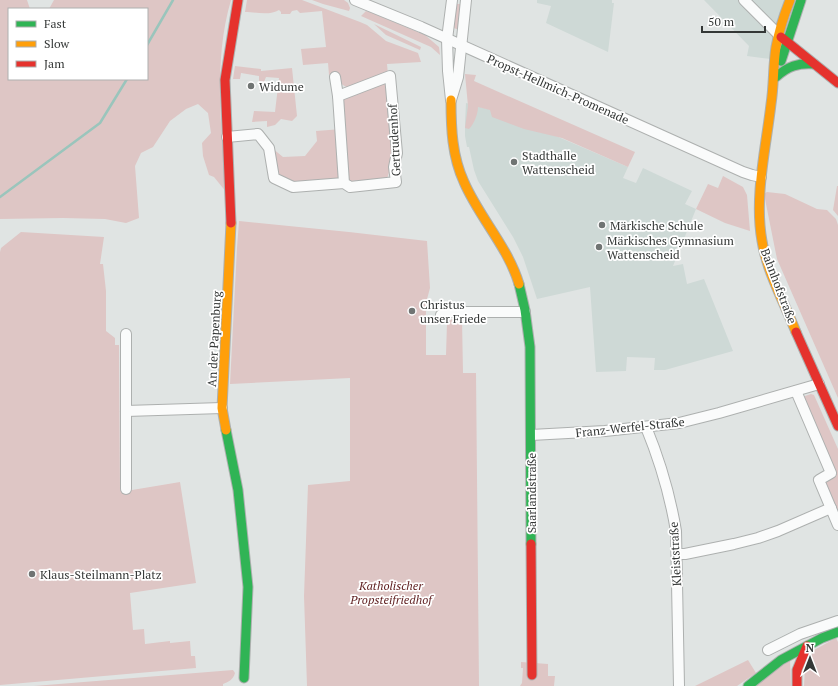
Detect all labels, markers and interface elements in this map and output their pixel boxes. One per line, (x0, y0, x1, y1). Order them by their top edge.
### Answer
legend (8, 8, 148, 80)
scale bar (702, 8, 765, 34)
text: 50 m (708, 14, 735, 29)
text: Fast (44, 16, 67, 31)
text: Slow (44, 36, 70, 51)
street label: Propst-Hellmich-Promenade (485, 51, 631, 127)
text: Jam (44, 56, 65, 71)
place label: Widume (259, 79, 304, 94)
marker: Widume (246, 81, 256, 91)
street label: Gertrudenhof (385, 103, 403, 177)
place label: Stadthalle Wattenscheid (522, 148, 595, 177)
marker: Stadthalle Wattenscheid (509, 157, 519, 167)
place label: Märkische Schule (610, 218, 703, 233)
marker: Märkische Schule (597, 220, 607, 230)
place label: Märkisches Gymnasium Wattenscheid (607, 233, 734, 262)
marker: Märkisches Gymnasium Wattenscheid (594, 242, 604, 252)
street label: Bahnhofstraße (758, 246, 800, 326)
street label: An der Papenburg (204, 290, 224, 387)
place label: Christus unser Friede (420, 297, 486, 326)
marker: Christus unser Friede (407, 306, 417, 316)
street label: Franz-Werfel-Straße (575, 414, 685, 440)
street label: Saarlandstraße (524, 453, 539, 533)
street label: Kleiststraße (666, 521, 684, 587)
place label: Klaus-Steilmann-Platz (40, 567, 162, 582)
marker: Klaus-Steilmann-Platz (27, 569, 37, 579)
park label: Katholischer Propsteifriedhof (349, 578, 434, 607)
north arrow (790, 638, 830, 678)
text: N (806, 641, 815, 655)

